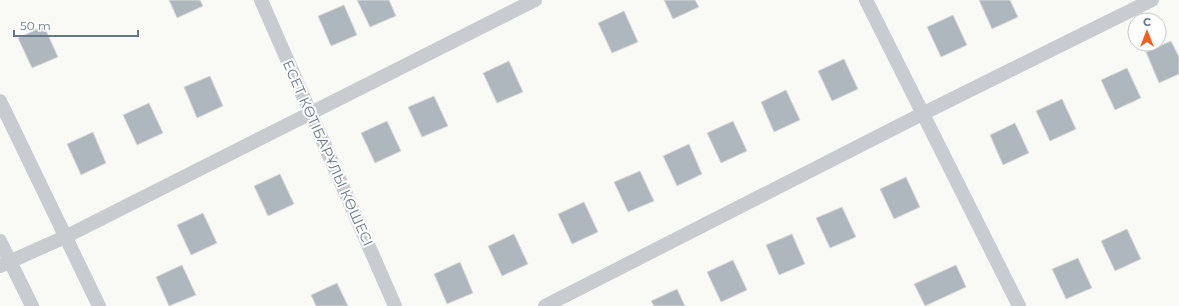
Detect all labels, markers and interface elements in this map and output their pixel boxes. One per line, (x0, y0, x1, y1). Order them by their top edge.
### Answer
scale bar (14, 12, 138, 38)
north arrow (1127, 12, 1167, 52)
text: С (1143, 15, 1151, 29)
text: 50 m (20, 18, 51, 33)
street label: ЕСЕТ КӨТІБАРҰЛЫ КӨШЕСІ (279, 57, 377, 249)

